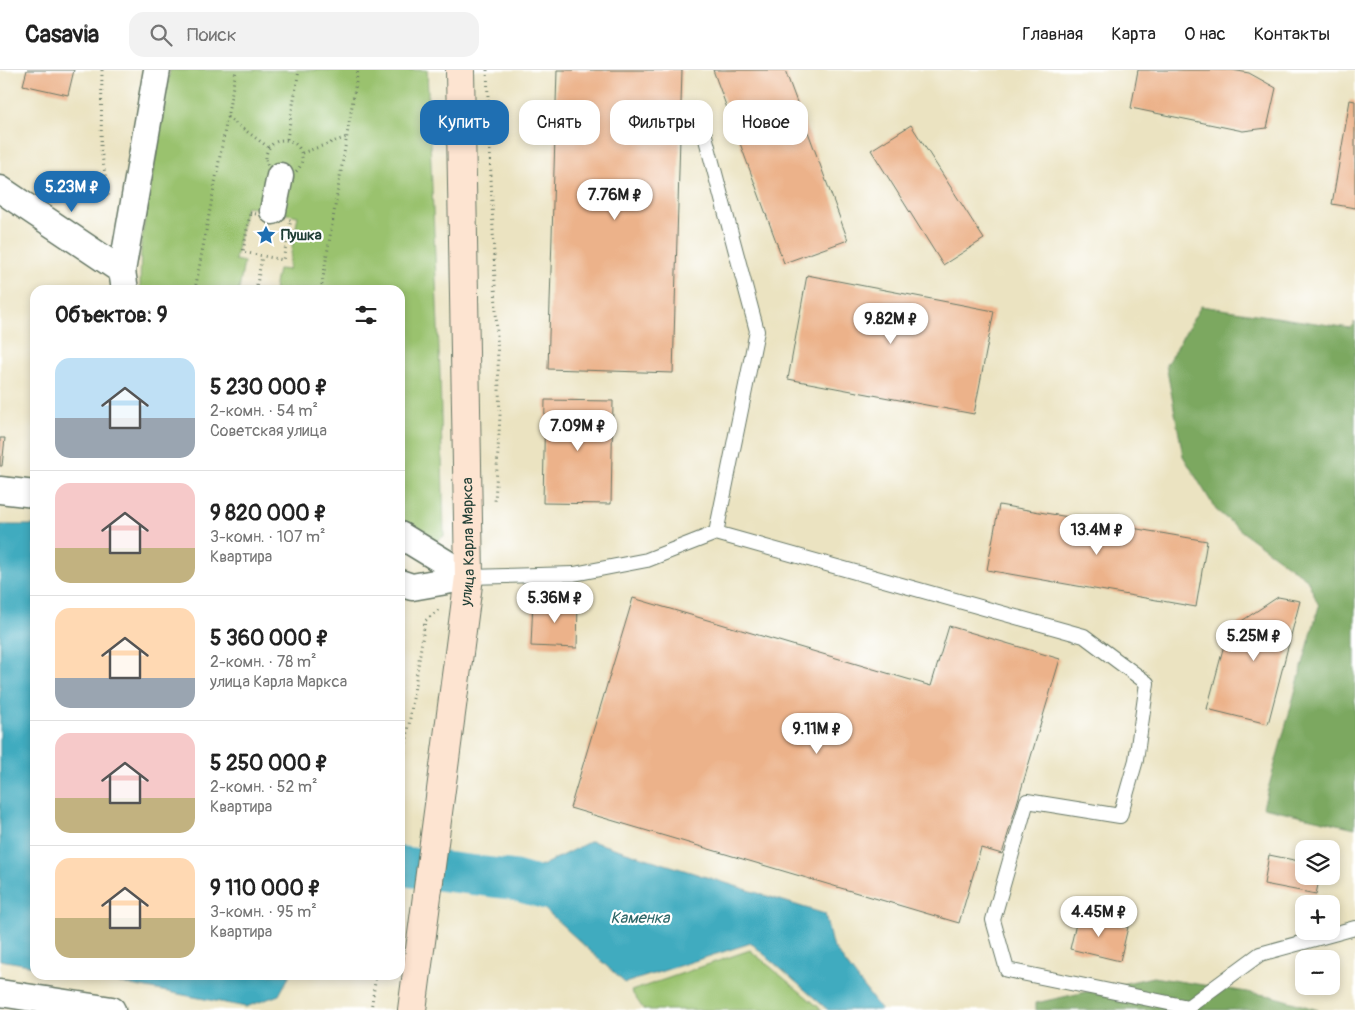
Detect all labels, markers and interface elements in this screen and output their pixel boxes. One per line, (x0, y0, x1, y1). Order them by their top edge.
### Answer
search box (129, 12, 479, 57)
text: Casavia (25, 20, 99, 49)
icon: search (147, 21, 175, 49)
text: Поиск (187, 23, 237, 47)
text: Главная (1022, 23, 1083, 46)
text: Карта (1111, 23, 1156, 46)
text: О нас (1184, 23, 1226, 46)
text: Контакты (1254, 23, 1330, 46)
chip: Купить (420, 100, 509, 145)
chip: Снять (519, 100, 600, 145)
chip: Фильтры (610, 100, 713, 145)
chip: Новое (723, 100, 808, 145)
pin: 5.23M ₽ (26, 170, 118, 213)
text: 5.23M ₽ (45, 177, 99, 197)
pin: 7.76M ₽ (569, 178, 661, 221)
text: 7.76M ₽ (588, 185, 642, 205)
place icon: Пушка (255, 224, 277, 246)
place label: Пушка (281, 226, 322, 245)
icon: filters (352, 301, 380, 329)
text: Объектов: 9 (55, 302, 168, 329)
pin: 9.82M ₽ (845, 302, 937, 345)
text: 9.82M ₽ (864, 309, 918, 329)
text: 5 230 000 ₽ (210, 374, 328, 401)
icon: home (95, 378, 155, 438)
text: 2-комн. · 54 m² (210, 401, 318, 421)
pin: 7.09M ₽ (532, 410, 624, 452)
text: 7.09M ₽ (550, 416, 606, 436)
text: Советская улица (210, 421, 327, 441)
street label: улица Карла Маркса (456, 477, 479, 608)
text: 9 820 000 ₽ (210, 500, 327, 527)
icon: home (95, 503, 155, 563)
pin: 13.4M ₽ (1051, 514, 1143, 556)
text: 13.4M ₽ (1071, 520, 1123, 540)
text: 3-комн. · 107 m² (210, 527, 326, 547)
text: Квартира (210, 547, 272, 567)
pin: 5.36M ₽ (509, 582, 601, 624)
text: 5.36M ₽ (527, 588, 583, 608)
pin: 5.25M ₽ (1208, 620, 1300, 662)
text: 5 360 000 ₽ (210, 625, 329, 652)
text: 5.25M ₽ (1227, 626, 1281, 646)
icon: home (95, 628, 155, 688)
text: 2-комн. · 78 m² (210, 652, 316, 672)
text: улица Карла Маркса (210, 672, 347, 692)
pin: 9.11M ₽ (771, 712, 863, 755)
text: 9.11M ₽ (793, 719, 841, 739)
text: 5 250 000 ₽ (210, 750, 328, 777)
icon: home (95, 753, 155, 813)
text: 2-комн. · 52 m² (210, 777, 318, 797)
text: Квартира (210, 797, 272, 817)
map controls (1295, 840, 1340, 995)
button: layers (1295, 840, 1340, 885)
text: 9 110 000 ₽ (210, 875, 321, 902)
icon: home (95, 878, 155, 938)
button: + (1295, 895, 1340, 940)
pin: 4.45M ₽ (1053, 896, 1145, 938)
text: 3-комн. · 95 m² (210, 902, 317, 922)
text: 4.45M ₽ (1071, 902, 1127, 922)
water label: Каменка (611, 908, 671, 928)
text: Квартира (210, 922, 272, 942)
button: − (1295, 950, 1340, 995)

